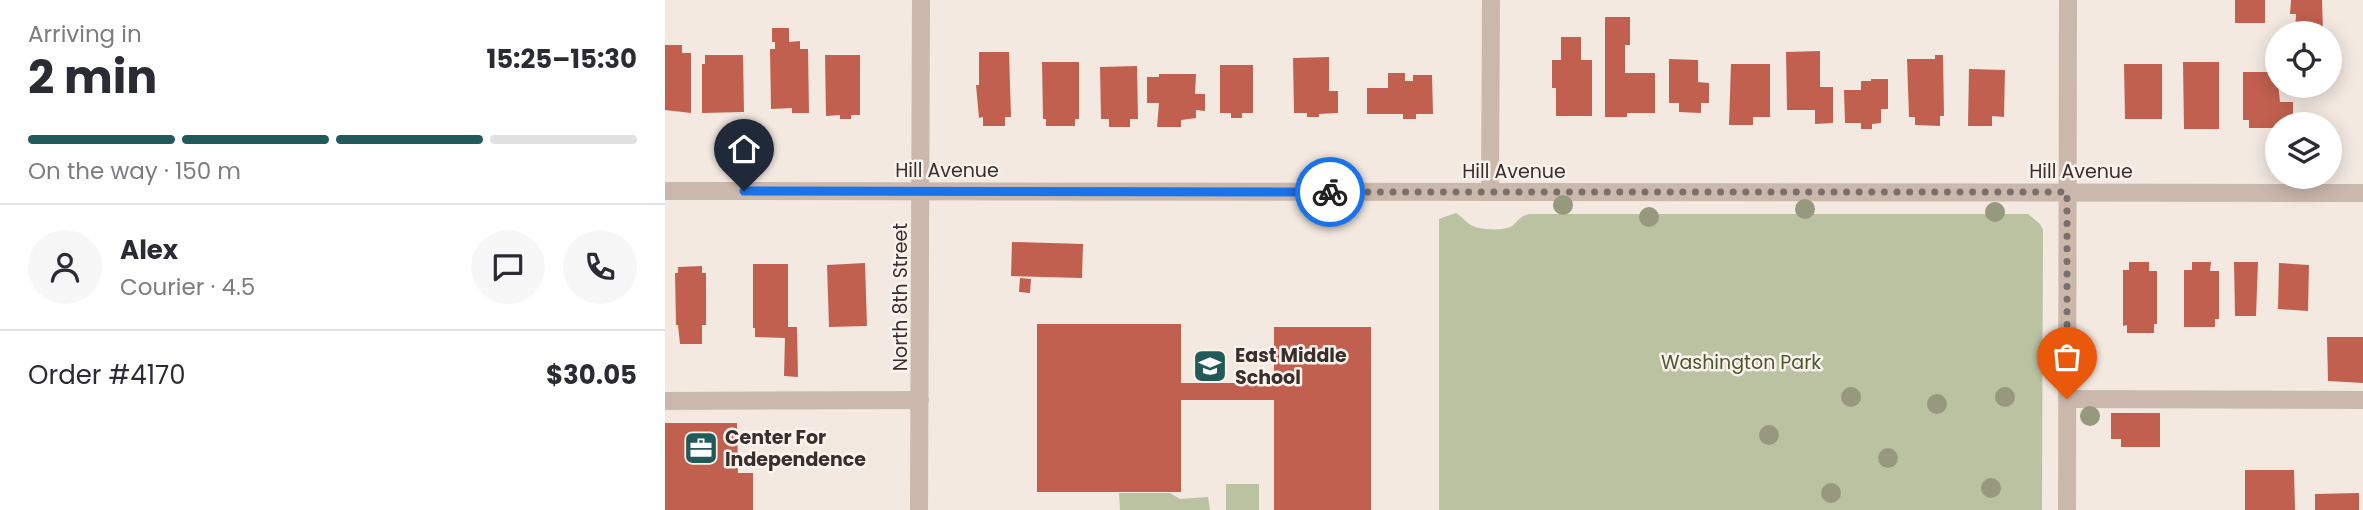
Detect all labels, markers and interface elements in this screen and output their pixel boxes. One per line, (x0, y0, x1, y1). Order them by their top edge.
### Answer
text: Arriving in (28, 18, 142, 50)
map controls (2265, 21, 2342, 189)
button: locate (2265, 21, 2342, 98)
text: 15:25–15:30 (486, 41, 637, 77)
text: 2 min (28, 45, 157, 109)
button: layers (2265, 112, 2342, 189)
pin (714, 119, 774, 191)
icon: home (725, 130, 763, 168)
text: On the way · 150 m (28, 155, 241, 187)
street label: Hill Avenue (895, 157, 999, 184)
courier (1295, 157, 1365, 227)
street label: Hill Avenue (1462, 158, 1566, 185)
street label: Hill Avenue (2029, 158, 2133, 185)
icon: bike (1311, 173, 1349, 211)
street label: North 8th Street (887, 223, 914, 371)
button: person (28, 230, 102, 304)
button: chat (471, 230, 545, 304)
button: phone (563, 230, 637, 304)
text: Alex (120, 232, 178, 268)
text: Courier · 4.5 (120, 271, 255, 303)
pin (2037, 327, 2097, 399)
icon: bag (2048, 338, 2086, 376)
place label: East Middle School (1235, 342, 1347, 391)
school or university icon: East Middle School (1191, 347, 1229, 385)
park label: Washington Park (1661, 349, 1821, 376)
text: Order #4170 (28, 357, 186, 393)
text: $30.05 (546, 357, 637, 393)
place label: Center For Independence (725, 424, 866, 473)
office icon: Center For Independence (682, 429, 720, 467)

